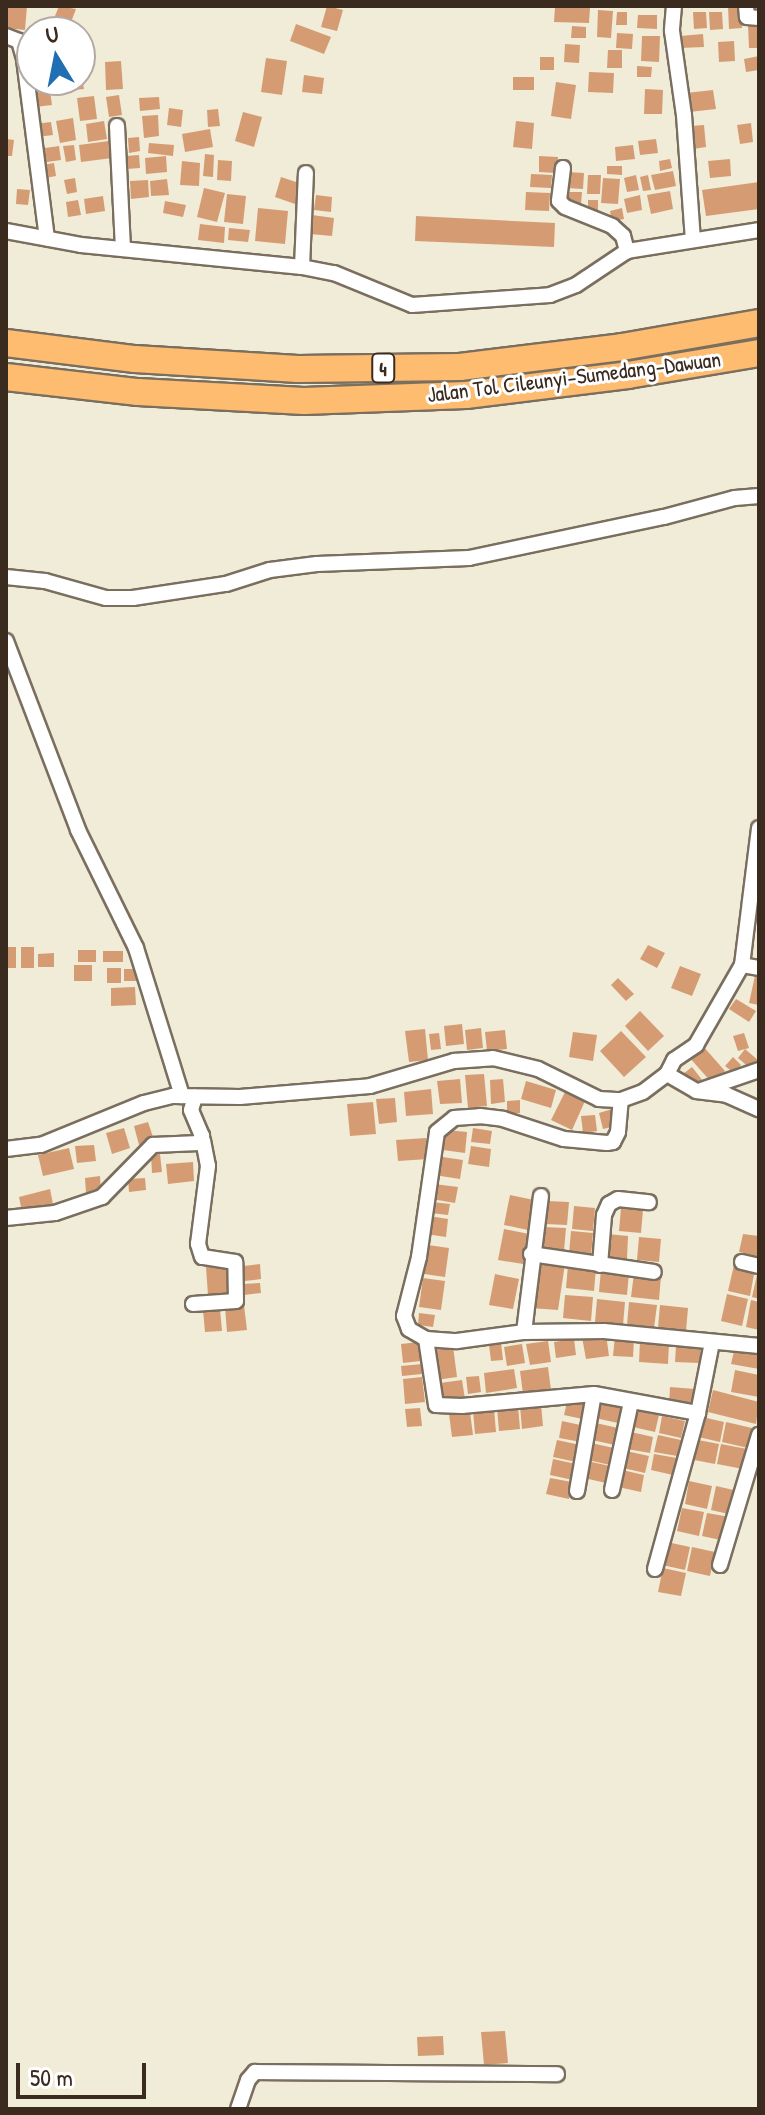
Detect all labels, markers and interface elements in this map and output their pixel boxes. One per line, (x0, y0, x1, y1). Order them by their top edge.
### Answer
north arrow (16, 16, 96, 96)
text: U (44, 19, 61, 50)
street label: Jalan Tol Cileunyi–Sumedang–Dawuan (426, 346, 722, 408)
road number: 4 (371, 352, 395, 384)
scale bar (20, 2047, 150, 2097)
text: 50 m (30, 2061, 73, 2093)

